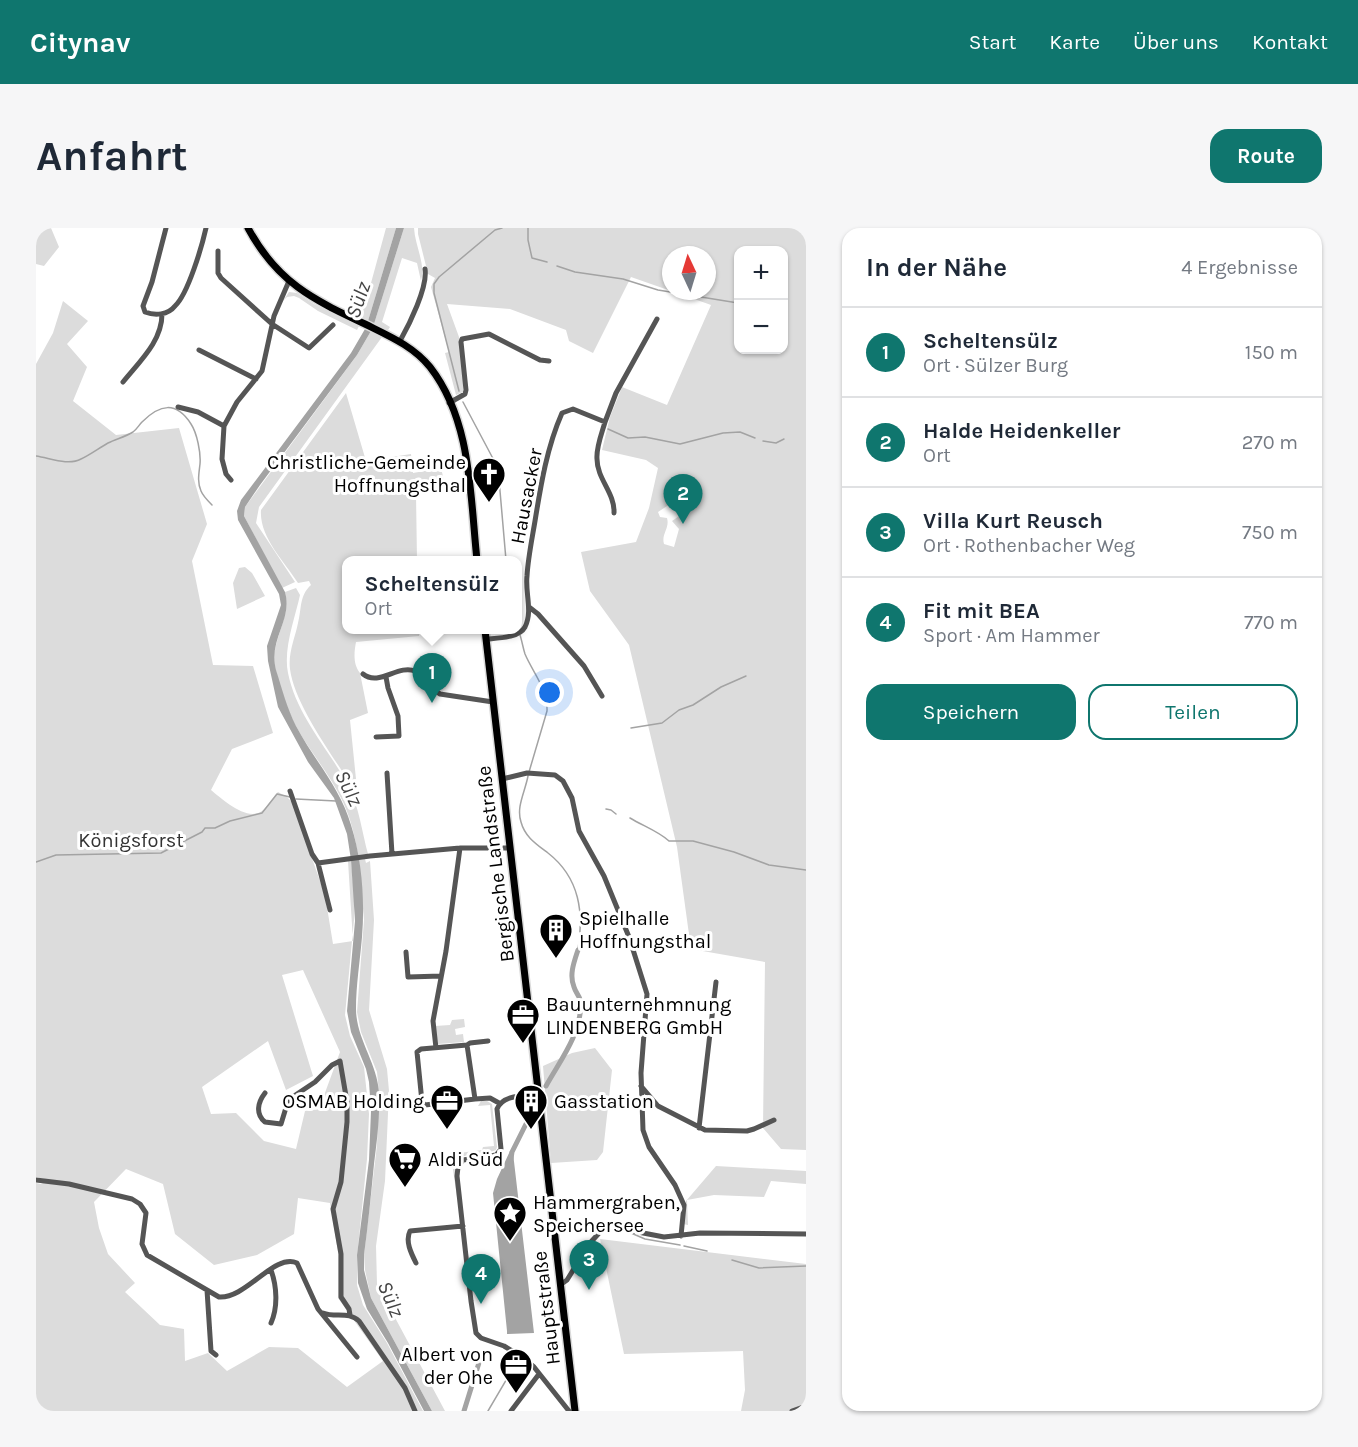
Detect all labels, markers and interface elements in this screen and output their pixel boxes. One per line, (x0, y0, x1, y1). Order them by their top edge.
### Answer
text: Citynav (30, 26, 130, 59)
text: Start (969, 30, 1016, 54)
text: Karte (1049, 30, 1100, 54)
text: Über uns (1133, 30, 1219, 54)
text: Kontakt (1252, 30, 1328, 54)
button: Route (1210, 129, 1322, 183)
text: Anfahrt (36, 131, 188, 181)
north arrow (662, 246, 716, 300)
map controls (734, 246, 788, 354)
button: + (734, 246, 788, 300)
text: In der Nähe (866, 252, 1007, 283)
text: 4 Ergebnisse (1181, 256, 1298, 279)
water label: Sülz (341, 279, 375, 321)
button: − (734, 300, 788, 354)
text: Scheltensülz (923, 328, 1058, 354)
text: 1 (882, 341, 889, 364)
text: 150 m (1245, 341, 1298, 364)
text: Ort · Sülzer Burg (923, 354, 1068, 377)
text: Halde Heidenkeller (923, 418, 1120, 444)
text: 2 (879, 431, 892, 454)
text: 270 m (1242, 431, 1298, 454)
text: Ort (923, 444, 951, 467)
street label: Hausacker (506, 445, 547, 546)
place label: Christliche-Gemeinde Hoffnungsthal (267, 451, 466, 497)
church icon: Christliche-Gemeinde Hoffnungsthal (471, 456, 507, 503)
pin: 2 (664, 474, 702, 524)
text: Villa Kurt Reusch (923, 508, 1103, 534)
text: 3 (879, 521, 892, 544)
text: 750 m (1242, 521, 1298, 544)
text: Ort · Rothenbacher Weg (923, 534, 1135, 557)
popup (342, 556, 522, 634)
text: Scheltensülz (365, 571, 499, 597)
text: Ort (365, 597, 392, 620)
text: Fit mit BEA (923, 598, 1040, 624)
text: 4 (880, 611, 891, 634)
text: 770 m (1244, 611, 1298, 634)
text: Sport · Am Hammer (923, 624, 1100, 647)
pin: 1 (412, 654, 452, 703)
your location (535, 678, 564, 707)
button: Speichern (866, 684, 1076, 740)
button: Teilen (1088, 684, 1298, 740)
street label: Bergische Landstraße (472, 764, 519, 964)
water label: Sülz (330, 766, 368, 810)
park label: Königsforst (78, 829, 184, 852)
place label: Spielhalle Hoffnungsthal (579, 907, 711, 953)
building icon: Spielhalle Hoffnungsthal (538, 912, 574, 959)
place label: Bauunternehmnung LINDENBERG GmbH (546, 993, 731, 1039)
office icon: Bauunternehmnung LINDENBERG GmbH (505, 997, 541, 1044)
office icon: OSMAB Holding (429, 1083, 465, 1130)
building icon: Gasstation (513, 1083, 549, 1130)
place label: OSMAB Holding (282, 1090, 424, 1113)
place label: Gasstation (554, 1090, 654, 1113)
supermarket icon: Aldi Süd (387, 1141, 423, 1188)
place label: Aldi Süd (428, 1148, 504, 1171)
place label: Hammergraben, Speichersee (533, 1191, 680, 1237)
place icon: Hammergraben, Speichersee (492, 1195, 528, 1242)
pin: 3 (570, 1240, 608, 1290)
street label: Hauptstraße (528, 1250, 565, 1366)
pin: 4 (462, 1254, 500, 1304)
water label: Sülz (373, 1277, 409, 1321)
place label: Albert von der Ohe (401, 1343, 493, 1389)
office icon: Albert von der Ohe (498, 1347, 534, 1394)

